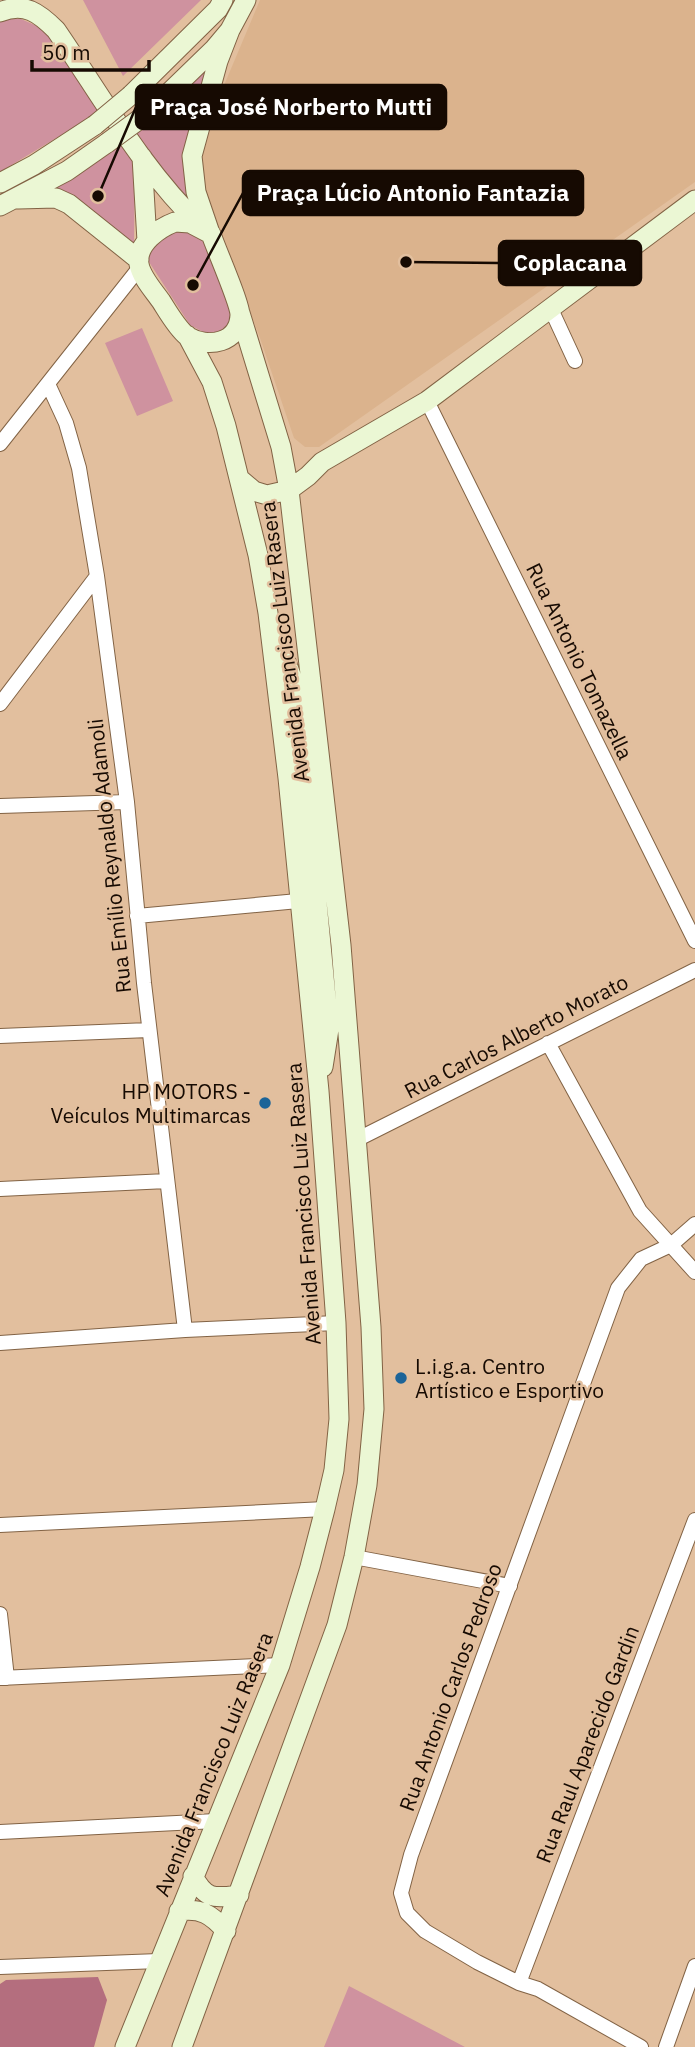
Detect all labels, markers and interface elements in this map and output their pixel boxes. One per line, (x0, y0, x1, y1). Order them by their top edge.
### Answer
scale bar (32, 28, 149, 72)
text: 50 m (42, 38, 91, 66)
callout: Praça José Norberto Mutti (136, 85, 446, 129)
text: Praça José Norberto Mutti (150, 91, 432, 121)
callout: Praça Lúcio Antonio Fantazia (243, 171, 583, 215)
text: Praça Lúcio Antonio Fantazia (257, 177, 569, 207)
callout: Coplacana (499, 241, 641, 285)
text: Coplacana (513, 247, 627, 277)
street label: Avenida Francisco Luiz Rasera (253, 500, 315, 784)
street label: Rua Antonio Tomazella (520, 558, 640, 764)
street label: Rua Emílio Reynaldo Adamoli (81, 717, 137, 995)
street label: Rua Carlos Alberto Morato (399, 967, 633, 1105)
street label: Avenida Francisco Luiz Rasera (279, 1062, 327, 1346)
place label: HP MOTORS - Veículos Multimarcas (51, 1077, 251, 1129)
marker: HP MOTORS - Veículos Multimarcas (257, 1095, 273, 1111)
place label: L.i.g.a. Centro Artístico e Esportivo (415, 1352, 604, 1404)
marker: L.i.g.a. Centro Artístico e Esportivo (393, 1370, 409, 1386)
street label: Rua Antonio Carlos Pedroso (392, 1559, 508, 1815)
street label: Rua Raul Aparecido Gardin (529, 1621, 645, 1867)
street label: Avenida Francisco Luiz Rasera (147, 1628, 279, 1900)

